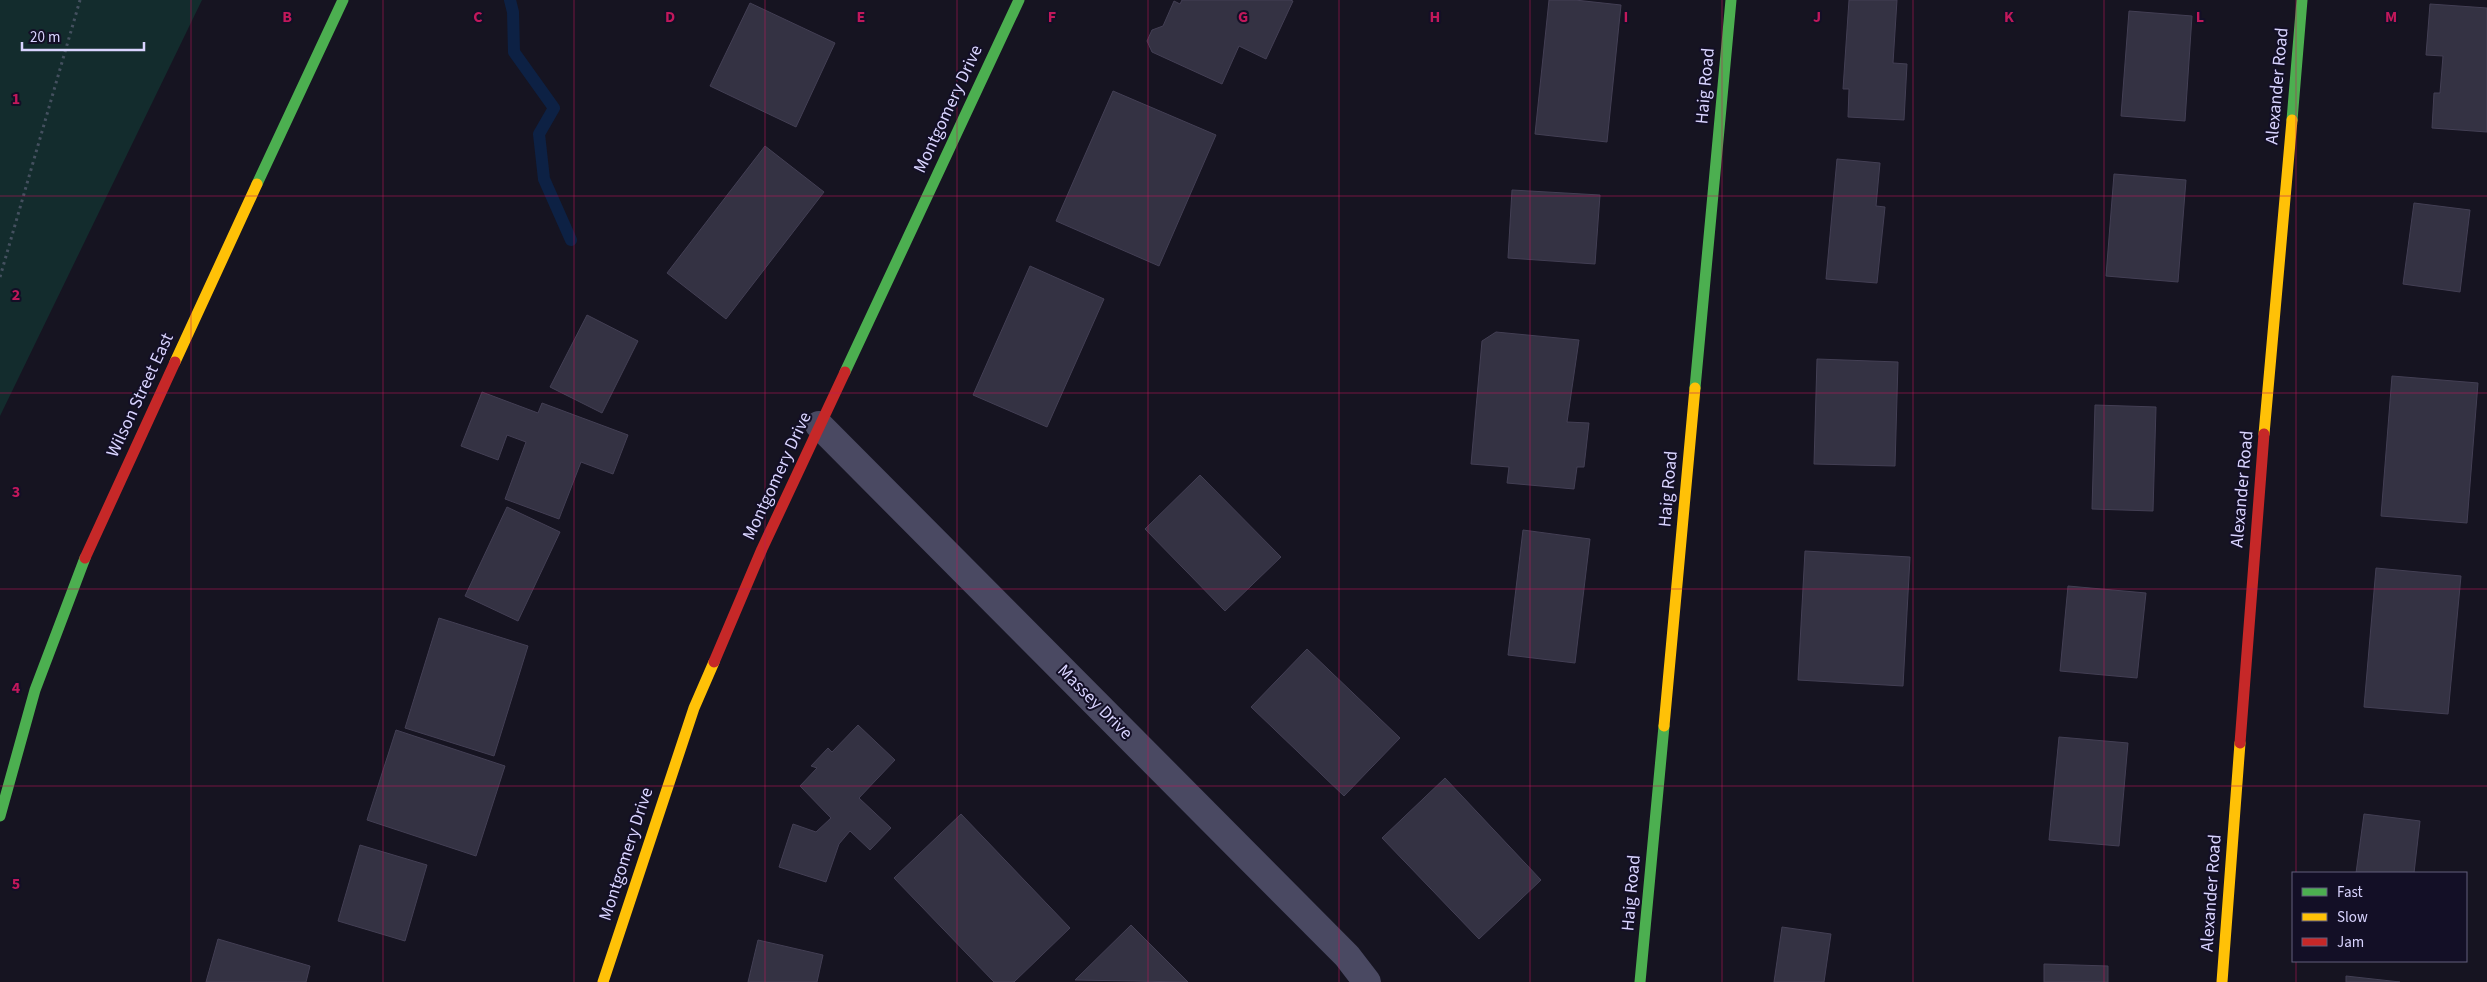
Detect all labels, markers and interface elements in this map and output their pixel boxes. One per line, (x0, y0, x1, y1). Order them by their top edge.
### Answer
text: B (282, 6, 292, 28)
text: C (473, 6, 483, 28)
text: D (665, 6, 675, 28)
text: E (857, 6, 865, 28)
text: F (1048, 6, 1056, 28)
text: G (1238, 6, 1248, 28)
text: H (1430, 6, 1440, 28)
text: I (1624, 6, 1628, 28)
text: J (1813, 6, 1821, 28)
text: K (2004, 6, 2014, 28)
text: L (2196, 6, 2204, 28)
text: M (2385, 6, 2397, 28)
scale bar (22, 20, 145, 52)
street label: Alexander Road (2259, 26, 2295, 146)
text: 20 m (30, 27, 60, 48)
street label: Montgomery Drive (907, 41, 989, 177)
street label: Haig Road (1689, 47, 1721, 125)
text: 1 (12, 88, 20, 110)
text: 2 (12, 284, 20, 306)
street label: Wilson Street East (100, 329, 180, 461)
street label: Montgomery Drive (736, 408, 818, 544)
street label: Alexander Road (2224, 429, 2260, 549)
street label: Haig Road (1652, 450, 1684, 528)
text: 3 (12, 481, 20, 503)
street label: Massey Drive (1052, 659, 1138, 745)
text: 4 (12, 677, 21, 699)
street label: Montgomery Drive (593, 784, 659, 924)
street label: Alexander Road (2194, 834, 2228, 952)
street label: Haig Road (1615, 854, 1647, 932)
legend (2292, 872, 2467, 962)
text: 5 (12, 873, 20, 895)
text: Fast (2337, 882, 2363, 903)
text: Slow (2337, 907, 2368, 928)
text: Jam (2337, 932, 2364, 953)

